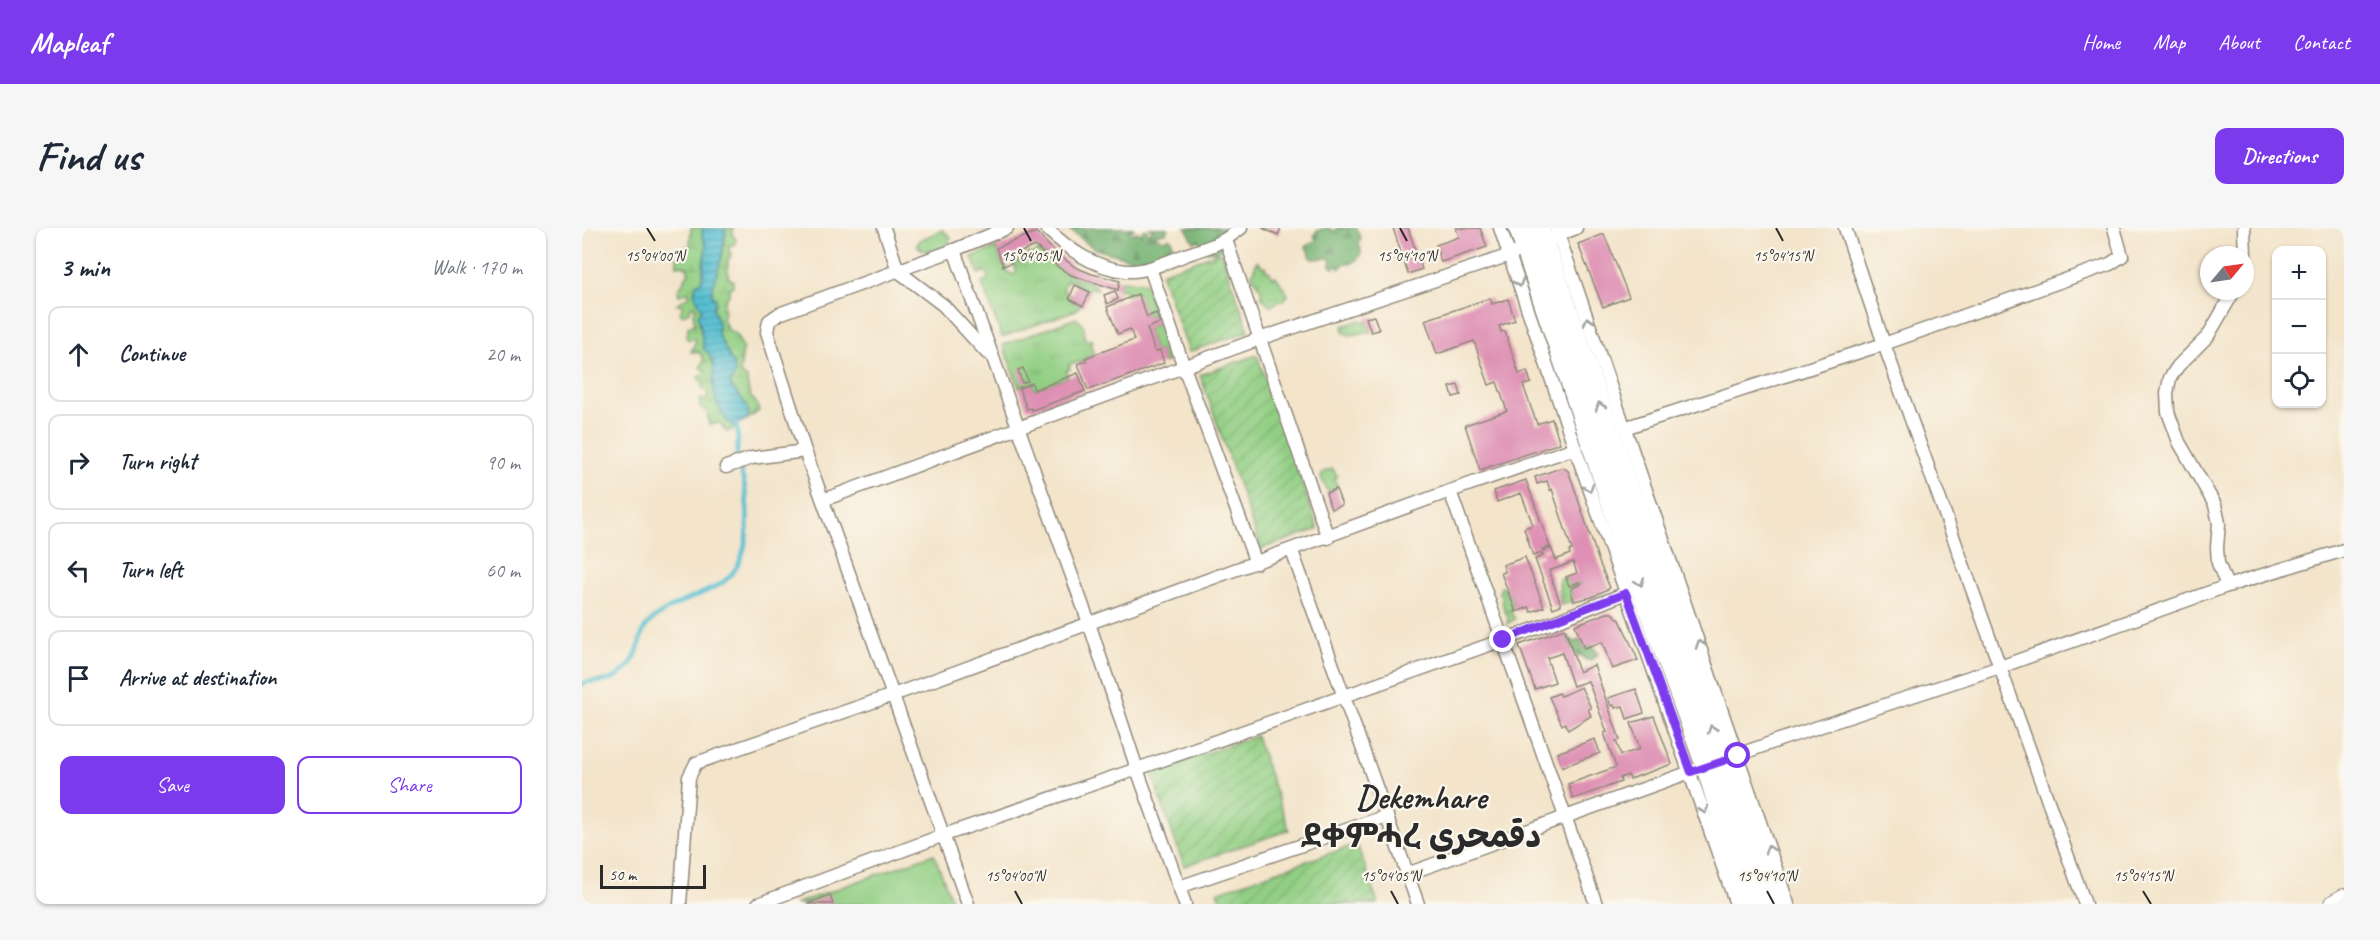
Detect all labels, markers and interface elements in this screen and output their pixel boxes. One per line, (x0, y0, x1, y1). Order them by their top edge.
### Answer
text: Mapleaf (30, 25, 108, 60)
text: Home (2082, 29, 2120, 55)
text: Map (2153, 29, 2185, 55)
text: About (2218, 29, 2260, 55)
text: Contact (2293, 29, 2350, 55)
button: Directions (2215, 128, 2344, 184)
text: Find us (36, 130, 141, 183)
north arrow (2200, 246, 2254, 300)
map controls (2272, 246, 2326, 408)
button: + (2272, 246, 2326, 300)
text: 15°04'00"N (625, 247, 688, 266)
text: 15°04'05"N (1001, 247, 1064, 266)
text: 15°04'10"N (1377, 247, 1440, 266)
text: 15°04'15"N (1753, 247, 1816, 266)
text: 3 min (60, 251, 110, 284)
text: Walk · 170 m (432, 255, 522, 280)
one-way arrow (1512, 277, 1525, 288)
button: − (2272, 300, 2326, 354)
one-way arrow (1582, 316, 1595, 327)
icon: ahead (62, 338, 95, 371)
text: Continue (119, 340, 185, 368)
text: 20 m (486, 342, 520, 367)
button: locate (2272, 354, 2326, 408)
one-way arrow (1594, 401, 1607, 412)
icon: right (62, 446, 95, 479)
text: Turn right (119, 448, 196, 476)
text: 90 m (486, 450, 520, 475)
one-way arrow (1582, 482, 1595, 493)
icon: left (62, 554, 95, 587)
text: Turn left (119, 556, 183, 584)
text: 60 m (486, 558, 520, 583)
one-way arrow (1632, 576, 1645, 587)
route end (1489, 626, 1515, 652)
one-way arrow (1694, 639, 1707, 650)
icon: arrive (62, 662, 95, 695)
text: Arrive at destination (119, 664, 276, 692)
one-way arrow (1706, 724, 1719, 735)
route start (1724, 742, 1750, 768)
button: Save (60, 756, 285, 814)
button: Share (297, 756, 522, 814)
district label: Dekemhare ደቀምሓረ دقمحري (1301, 775, 1541, 860)
one-way arrow (1697, 804, 1710, 815)
one-way arrow (1764, 844, 1776, 854)
scale bar (600, 862, 706, 890)
text: 50 m (609, 865, 636, 885)
text: 15°04'00"N (985, 867, 1048, 886)
text: 15°04'05"N (1361, 867, 1424, 886)
text: 15°04'10"N (1737, 867, 1800, 886)
text: 15°04'15"N (2113, 867, 2176, 886)

